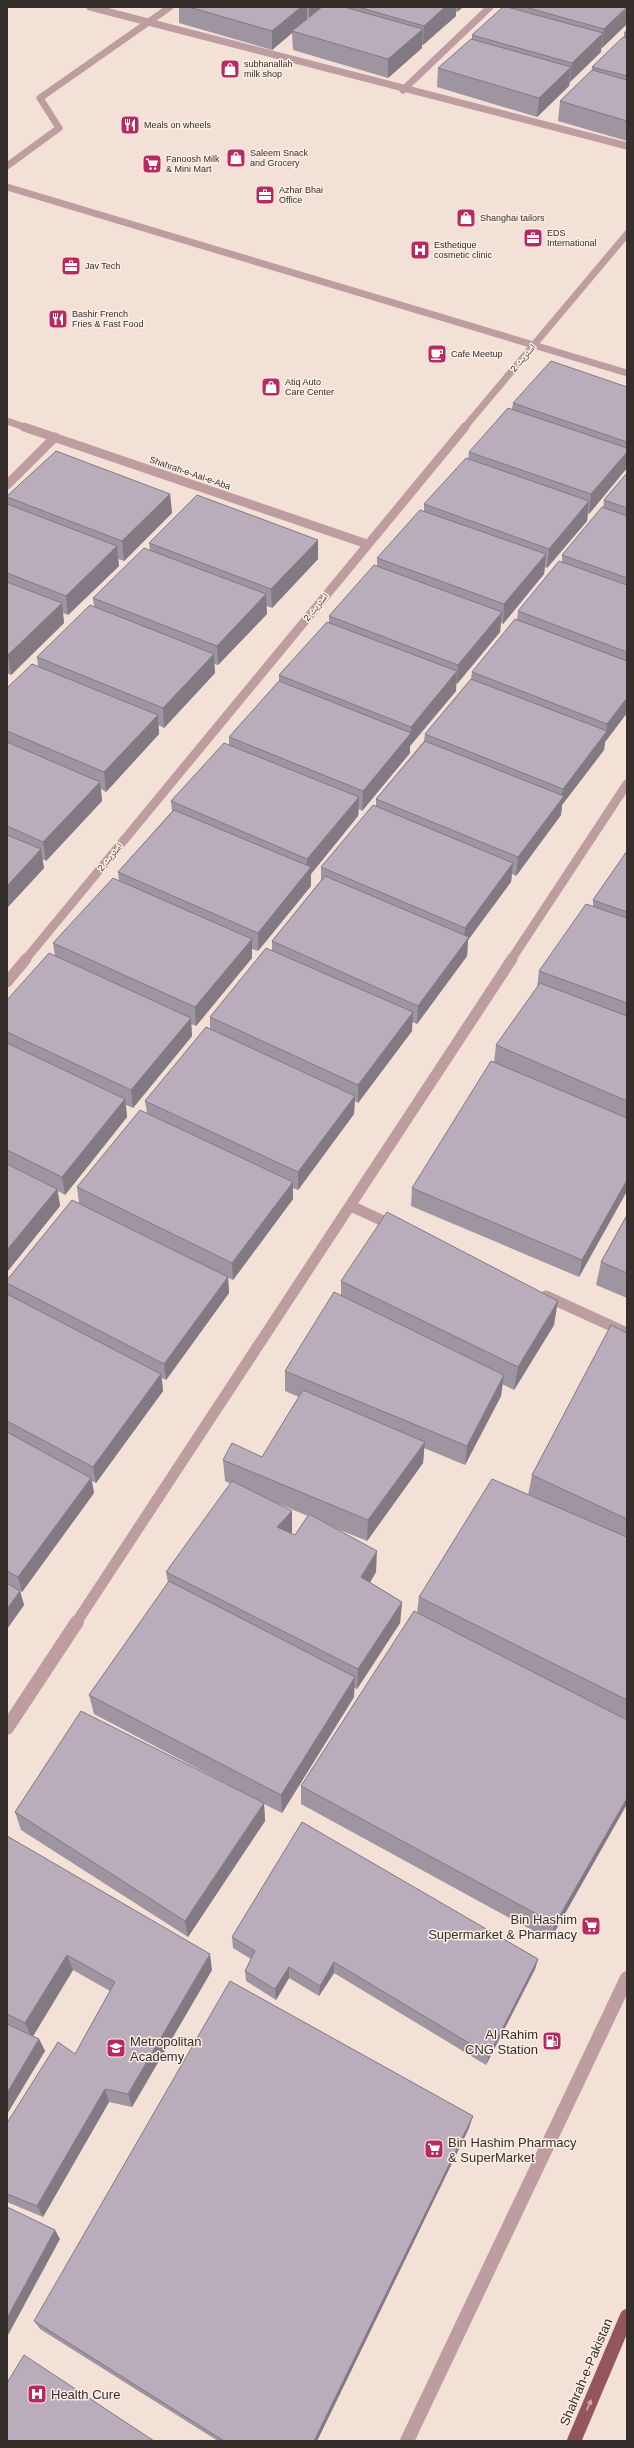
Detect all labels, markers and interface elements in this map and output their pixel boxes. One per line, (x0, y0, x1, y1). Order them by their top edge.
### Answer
shop icon: subhanallah milk shop (219, 58, 241, 80)
place label: subhanallah milk shop (244, 59, 293, 79)
restaurant icon: Meals on wheels (119, 114, 141, 136)
place label: Meals on wheels (144, 120, 212, 130)
shop icon: Saleem Snack and Grocery (225, 147, 247, 169)
place label: Saleem Snack and Grocery (250, 148, 309, 168)
supermarket icon: Fanoosh Milk & Mini Mart (141, 153, 163, 175)
place label: Fanoosh Milk & Mini Mart (166, 154, 220, 174)
office icon: Azhar Bhai Office (254, 184, 276, 206)
place label: Azhar Bhai Office (279, 185, 323, 205)
shop icon: Shanghai tailors (455, 207, 477, 229)
place label: Shanghai tailors (480, 213, 545, 223)
office icon: EDS International (522, 227, 544, 249)
place label: EDS International (547, 228, 597, 248)
hospital icon: Esthetique cosmetic clinic (409, 239, 431, 261)
place label: Esthetique cosmetic clinic (434, 240, 493, 260)
office icon: Jav Tech (60, 255, 82, 277)
place label: Jav Tech (85, 261, 120, 271)
restaurant icon: Bashir French Fries & Fast Food (47, 308, 69, 330)
place label: Bashir French Fries & Fast Food (72, 309, 144, 329)
street label: اسٹریٹ 2 (509, 342, 538, 374)
cafe icon: Cafe Meetup (426, 343, 448, 365)
place label: Cafe Meetup (451, 349, 503, 359)
shop icon: Atiq Auto Care Center (260, 376, 282, 398)
place label: Atiq Auto Care Center (285, 377, 334, 397)
street label: Shahrah-e-Aal-e-Aba (148, 454, 232, 492)
street label: اسٹریٹ 2 (302, 591, 330, 623)
street label: اسٹریٹ 2 (96, 841, 124, 873)
place label: Bin Hashim Supermarket & Pharmacy (428, 1912, 577, 1942)
supermarket icon: Bin Hashim Supermarket & Pharmacy (580, 1915, 602, 1937)
place label: Al Rahim CNG Station (465, 2027, 538, 2057)
fuel station icon: Al Rahim CNG Station (541, 2030, 563, 2052)
place label: Metropolitan Academy (130, 2034, 202, 2064)
school or university icon: Metropolitan Academy (105, 2037, 127, 2059)
place label: Bin Hashim Pharmacy & SuperMarket (448, 2135, 577, 2165)
supermarket icon: Bin Hashim Pharmacy & SuperMarket (423, 2138, 445, 2160)
street label: Shahrah-e-Pakistan (557, 2316, 615, 2428)
hospital icon: Health Cure (26, 2383, 48, 2405)
place label: Health Cure (51, 2387, 120, 2402)
one-way arrow (586, 2400, 592, 2411)

